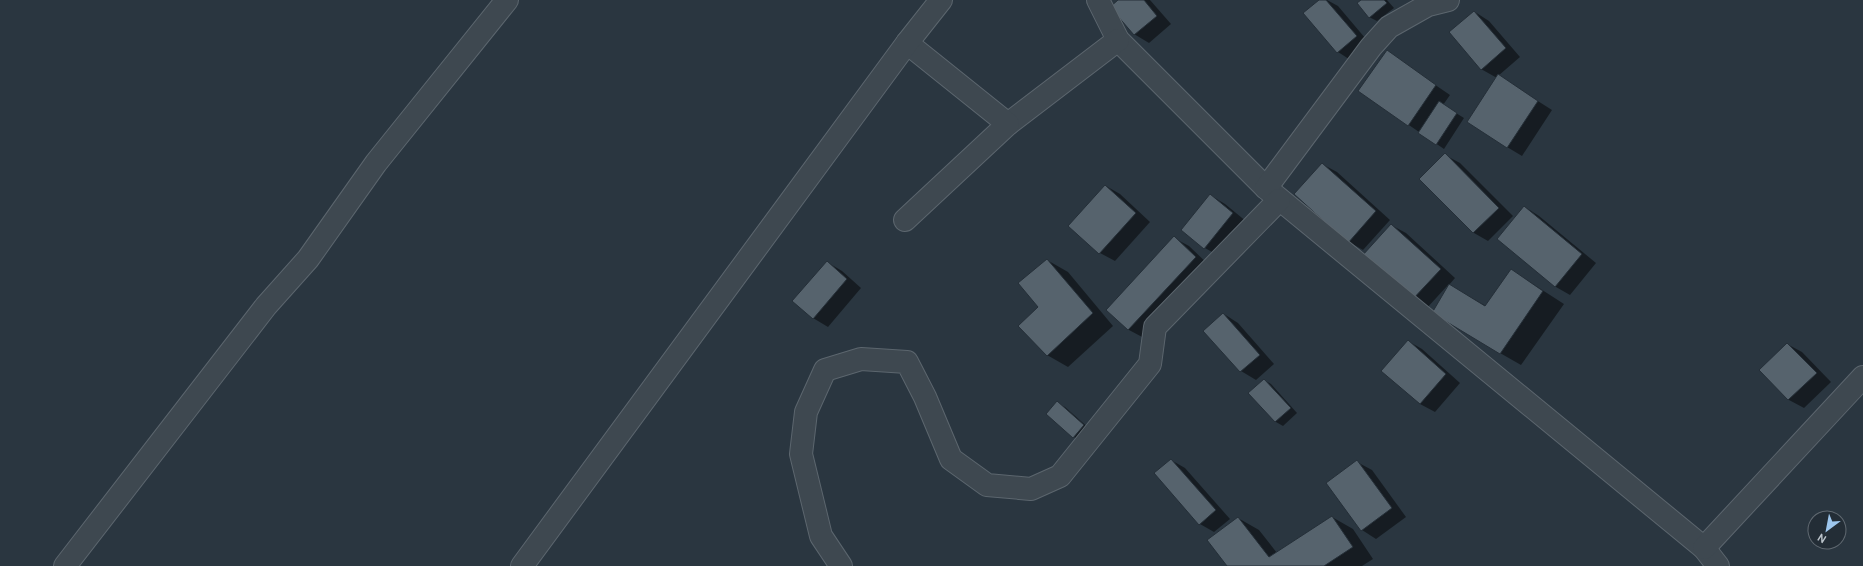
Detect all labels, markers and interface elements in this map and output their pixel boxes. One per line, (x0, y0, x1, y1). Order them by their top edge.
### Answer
north arrow (1807, 510, 1847, 550)
text: N (1815, 530, 1829, 546)

